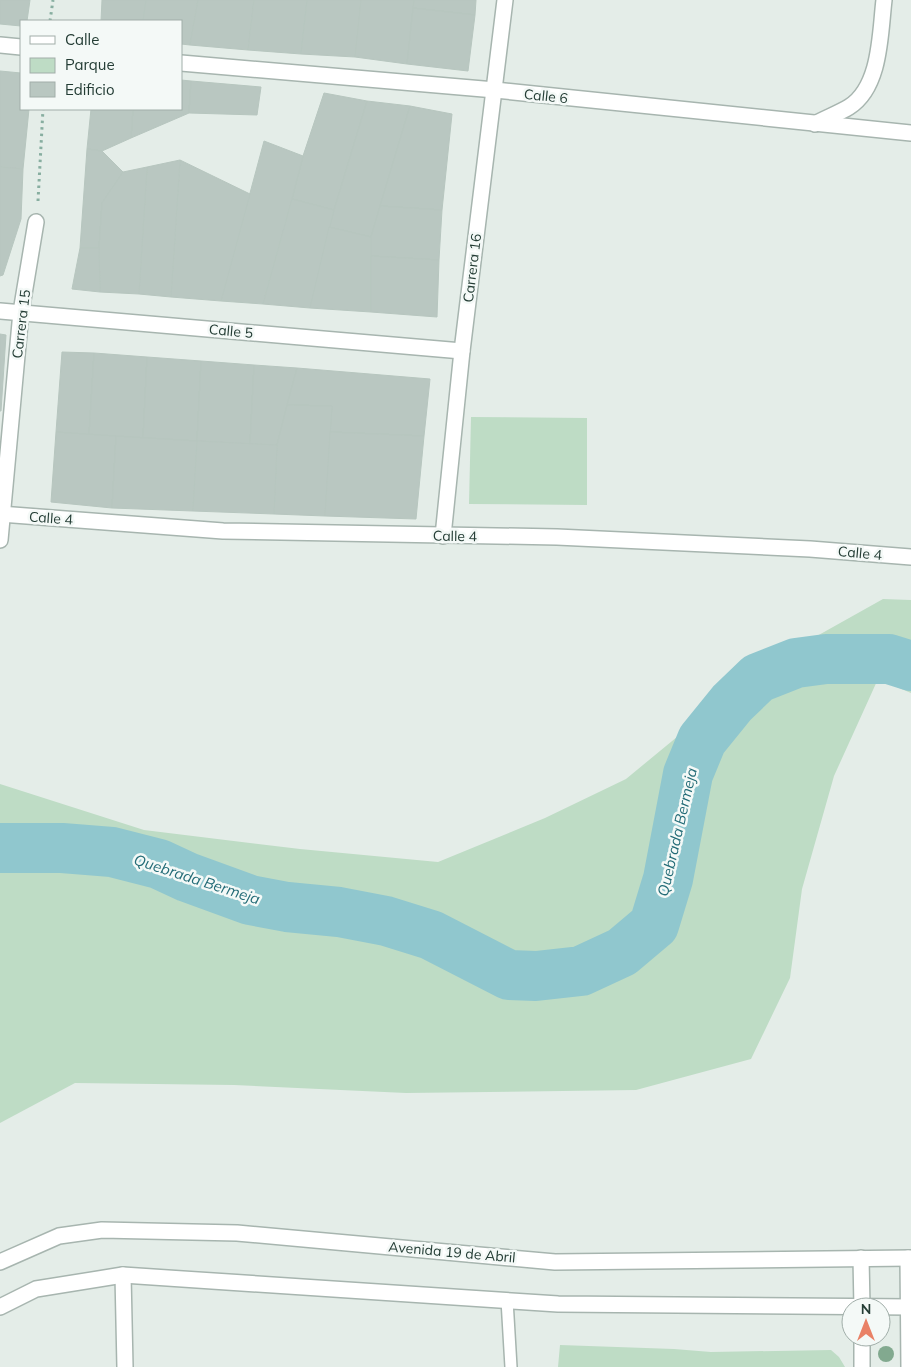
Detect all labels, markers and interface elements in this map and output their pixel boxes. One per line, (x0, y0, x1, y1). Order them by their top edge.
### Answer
legend (20, 20, 182, 110)
text: Calle (65, 30, 99, 49)
text: Parque (65, 55, 115, 74)
text: Edificio (65, 80, 115, 99)
street label: Calle 6 (523, 85, 569, 107)
street label: Carrera 16 (459, 233, 485, 303)
street label: Carrera 15 (8, 289, 34, 359)
street label: Calle 5 (208, 320, 254, 342)
street label: Calle 4 (28, 507, 74, 529)
street label: Calle 4 (433, 527, 478, 545)
street label: Calle 4 (837, 542, 883, 564)
water label: Quebrada Bermeja (653, 766, 701, 898)
water label: Quebrada Bermeja (132, 850, 262, 908)
street label: Avenida 19 de Abril (388, 1237, 516, 1267)
north arrow (841, 1297, 891, 1347)
text: N (861, 1300, 871, 1318)

